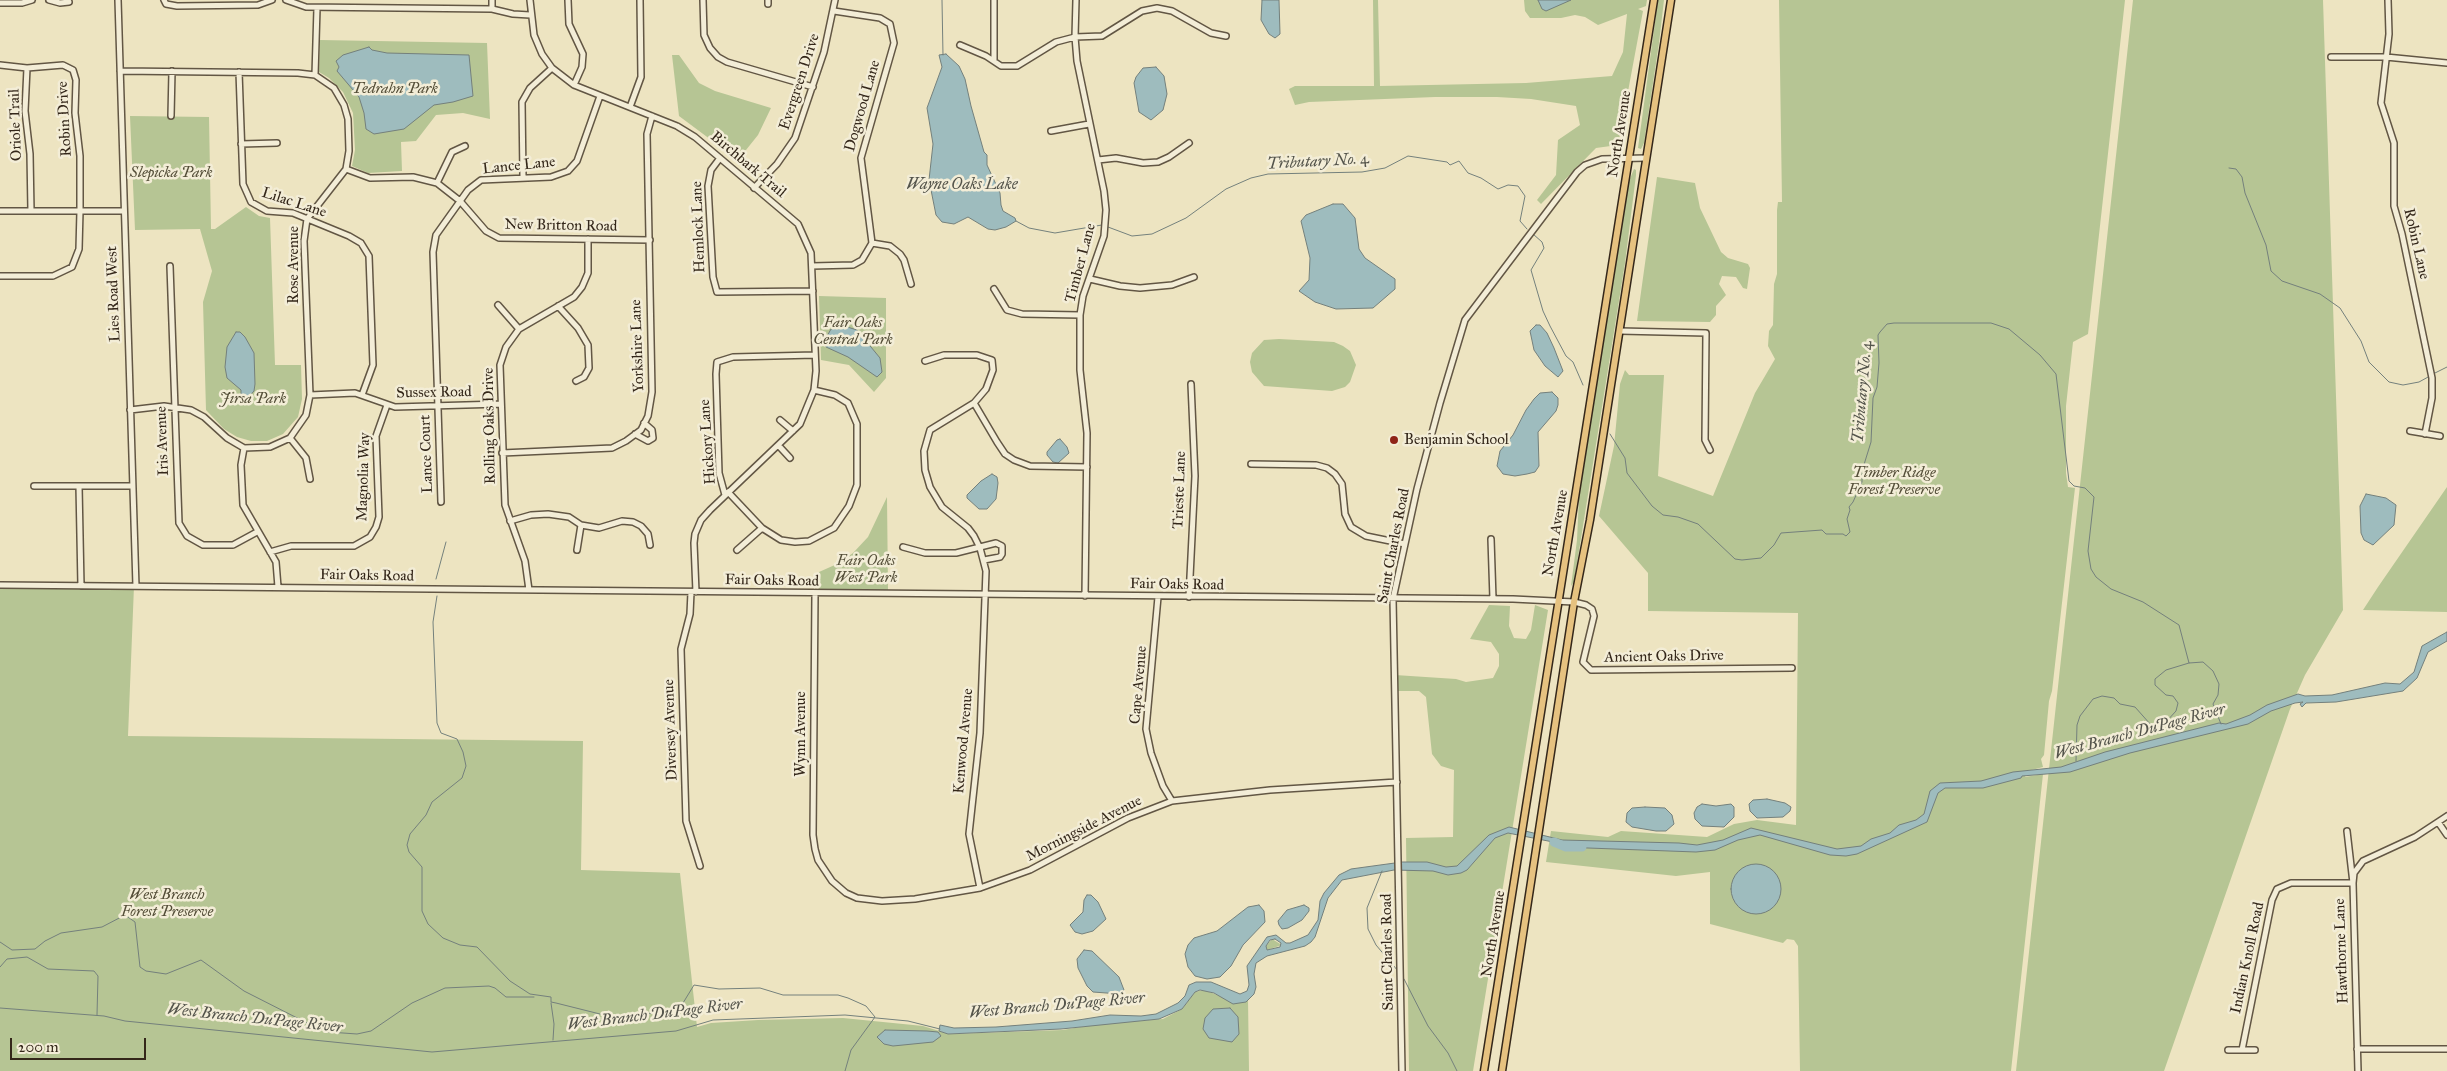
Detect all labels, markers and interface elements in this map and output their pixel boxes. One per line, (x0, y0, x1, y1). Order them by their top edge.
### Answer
street label: Evergreen Drive (776, 32, 824, 132)
street label: Dogwood Lane (841, 58, 885, 154)
park label: Tedrahn Park (352, 80, 438, 98)
street label: Robin Drive (54, 81, 76, 157)
street label: Oriole Trail (6, 89, 26, 161)
street label: North Avenue (1604, 89, 1636, 179)
street label: Birchbark Trail (706, 128, 790, 202)
water label: Tributary No. 4 (1267, 150, 1369, 174)
street label: Lance Lane (482, 153, 556, 179)
park label: Slepicka Park (130, 164, 212, 182)
water label: Wayne Oaks Lake (906, 175, 1018, 195)
street label: Hemlock Lane (688, 181, 710, 273)
street label: Lilac Lane (259, 184, 329, 222)
street label: Robin Lane (2399, 207, 2433, 281)
street label: New Britton Road (504, 216, 618, 236)
street label: Timber Lane (1062, 222, 1100, 304)
street label: Rose Avenue (285, 226, 303, 304)
street label: Lies Road West (103, 246, 125, 342)
street label: Yorkshire Lane (627, 299, 649, 393)
park label: Fair Oaks Central Park (813, 314, 893, 349)
water label: Tributary No. 4 (1849, 340, 1877, 444)
street label: Rolling Oaks Drive (480, 367, 500, 485)
street label: Sussex Road (396, 383, 472, 403)
park label: Jirsa Park (220, 390, 286, 408)
street label: Hickory Lane (696, 399, 720, 485)
street label: Iris Avenue (153, 406, 173, 476)
street label: Lance Court (417, 415, 437, 493)
place label: Benjamin School (1404, 431, 1509, 449)
street label: Magnolia Way (353, 432, 375, 522)
marker: Benjamin School (1388, 434, 1400, 446)
street label: Trieste Lane (1170, 451, 1190, 529)
park label: Timber Ridge Forest Preserve (1848, 464, 1940, 499)
street label: Saint Charles Road (1374, 487, 1414, 605)
street label: North Avenue (1540, 488, 1572, 578)
park label: Fair Oaks West Park (835, 552, 897, 587)
street label: Fair Oaks Road (320, 566, 414, 586)
street label: Fair Oaks Road (725, 571, 819, 591)
street label: Fair Oaks Road (1130, 575, 1224, 595)
street label: Cape Avenue (1127, 645, 1151, 725)
street label: Ancient Oaks Drive (1604, 647, 1724, 667)
street label: Diversey Avenue (660, 679, 682, 781)
street label: Kenwood Avenue (950, 688, 978, 794)
street label: Wynn Avenue (792, 691, 810, 777)
water label: West Branch DuPage River (2052, 700, 2228, 764)
street label: Morningside Avenue (1023, 792, 1145, 866)
park label: West Branch Forest Preserve (121, 886, 213, 921)
street label: North Avenue (1478, 889, 1510, 979)
street label: Saint Charles Road (1378, 893, 1398, 1011)
street label: Hawthorne Lane (2331, 898, 2353, 1004)
street label: Indian Knoll Road (2227, 901, 2269, 1015)
water label: West Branch DuPage River (968, 989, 1146, 1023)
water label: West Branch DuPage River (566, 995, 744, 1035)
water label: West Branch DuPage River (166, 1000, 344, 1038)
scale bar (12, 1028, 149, 1060)
text: 200 m (18, 1038, 59, 1056)

